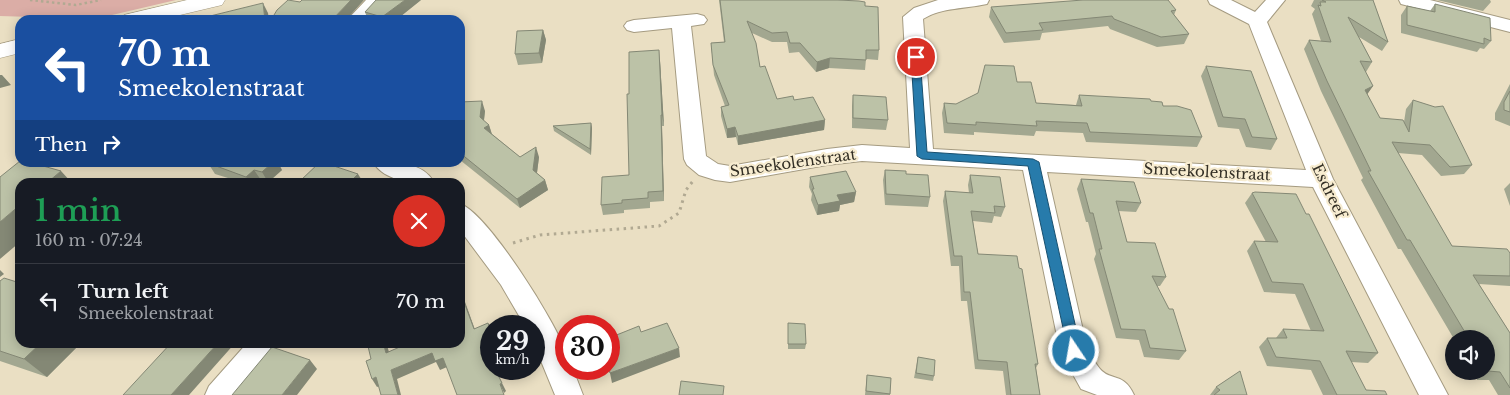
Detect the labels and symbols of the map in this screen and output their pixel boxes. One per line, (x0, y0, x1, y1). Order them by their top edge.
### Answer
pin (895, 36, 937, 78)
street label: Smeekolenstraat (729, 144, 858, 181)
street label: Smeekolenstraat (1143, 159, 1271, 184)
street label: Esdreef (1308, 160, 1352, 223)
speed limit sign: 30 (555, 315, 620, 380)
position arrow (1047, 324, 1099, 376)

